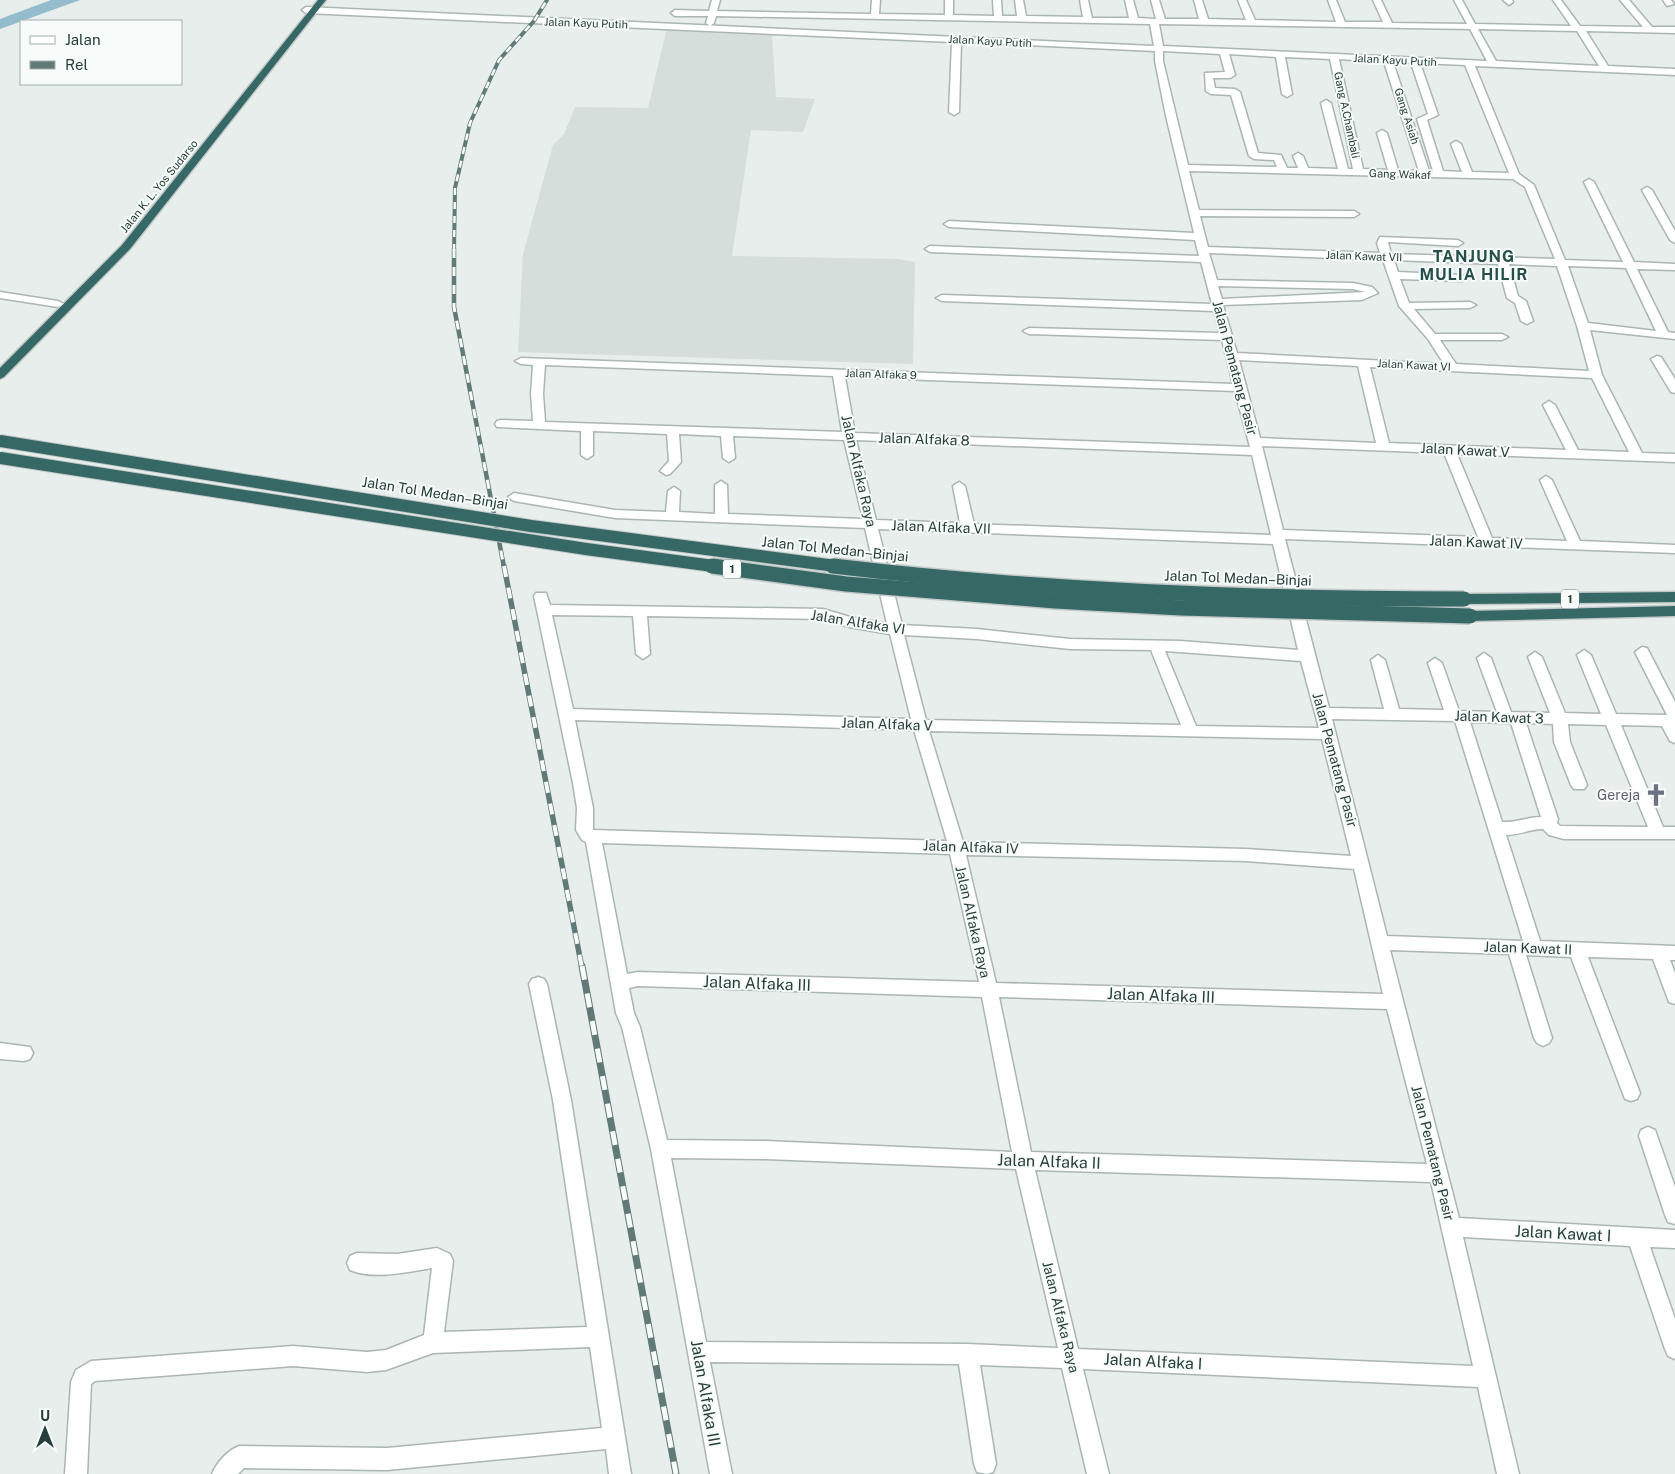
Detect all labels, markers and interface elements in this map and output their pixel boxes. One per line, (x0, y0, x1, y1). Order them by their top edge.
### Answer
street label: Jalan Kayu Putih (544, 16, 628, 30)
legend (20, 20, 182, 85)
text: Jalan (65, 31, 101, 48)
street label: Jalan Kayu Putih (948, 33, 1032, 49)
street label: Jalan Kayu Putih (1353, 52, 1437, 68)
text: Rel (65, 56, 88, 73)
street label: Gang A.Chambali (1332, 71, 1362, 159)
street label: Gang Asiah (1392, 86, 1422, 146)
street label: Jalan K. L. Yos Sudarso (118, 137, 200, 235)
street label: Gang Wakaf (1369, 167, 1432, 181)
district label: TANJUNG MULIA HILIR (1419, 247, 1529, 284)
street label: Jalan Kawat VII (1325, 249, 1403, 263)
street label: Jalan Pematang Pasir (1209, 299, 1261, 437)
street label: Jalan Kawat VI (1377, 357, 1451, 373)
street label: Jalan Alfaka 9 (845, 367, 917, 381)
street label: Jalan Alfaka Raya (838, 413, 880, 529)
street label: Jalan Alfaka 8 (878, 429, 970, 449)
street label: Jalan Kawat V (1420, 440, 1511, 460)
street label: Jalan Tol Medan–Binjai (361, 474, 509, 512)
street label: Jalan Alfaka VII (891, 517, 991, 537)
street label: Jalan Kawat IV (1429, 532, 1524, 552)
street label: Jalan Tol Medan–Binjai (761, 533, 909, 565)
road number: 1 (723, 560, 741, 578)
street label: Jalan Tol Medan–Binjai (1164, 567, 1312, 589)
road number: 1 (1561, 590, 1579, 608)
street label: Jalan Alfaka VI (810, 607, 906, 637)
street label: Jalan Pematang Pasir (1309, 691, 1361, 829)
street label: Jalan Kawat 3 (1454, 707, 1544, 727)
street label: Jalan Alfaka V (841, 714, 934, 734)
church icon: Gereja (1643, 782, 1669, 808)
place label: Gereja (1597, 787, 1640, 803)
street label: Jalan Alfaka IV (923, 837, 1020, 857)
street label: Jalan Alfaka Raya (952, 864, 994, 980)
street label: Jalan Kawat II (1484, 938, 1572, 958)
street label: Jalan Alfaka III (703, 972, 811, 995)
street label: Jalan Alfaka III (1107, 984, 1215, 1007)
street label: Jalan Pematang Pasir (1408, 1084, 1458, 1222)
street label: Jalan Alfaka II (997, 1150, 1101, 1173)
street label: Jalan Kawat I (1514, 1221, 1612, 1246)
street label: Jalan Alfaka Raya (1039, 1260, 1083, 1374)
street label: Jalan Alfaka III (687, 1338, 724, 1448)
street label: Jalan Alfaka I (1103, 1349, 1203, 1374)
north arrow (20, 1404, 70, 1454)
text: U (40, 1408, 50, 1424)

